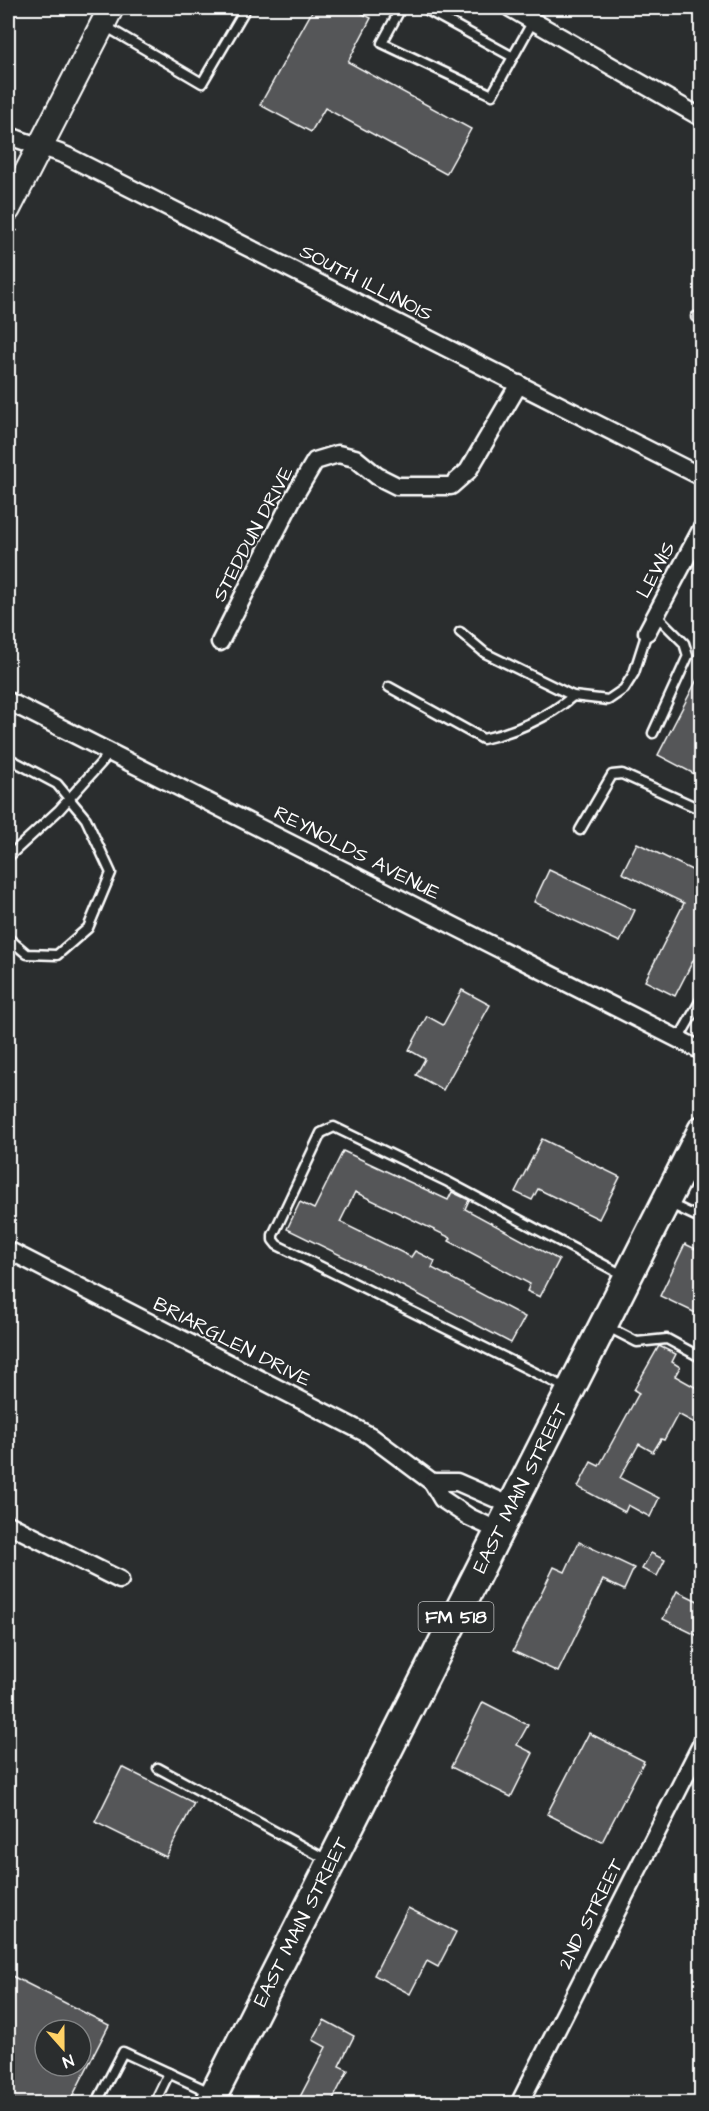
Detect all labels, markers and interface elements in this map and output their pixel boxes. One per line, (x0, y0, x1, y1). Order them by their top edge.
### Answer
street label: SOUTH ILLINOIS (295, 237, 437, 329)
street label: STEDDUN DRIVE (206, 461, 301, 607)
street label: LEWIS (629, 537, 683, 603)
street label: REYNOLDS AVENUE (269, 799, 445, 907)
street label: BRIARGLEN DRIVE (148, 1290, 316, 1394)
street label: EAST MAIN STREET (466, 1398, 575, 1578)
road number: FM 518 (418, 1602, 494, 1632)
street label: EAST MAIN STREET (246, 1832, 356, 2012)
street label: 2ND STREET (551, 1853, 631, 1974)
north arrow (33, 2018, 93, 2078)
text: N (59, 2049, 77, 2073)

